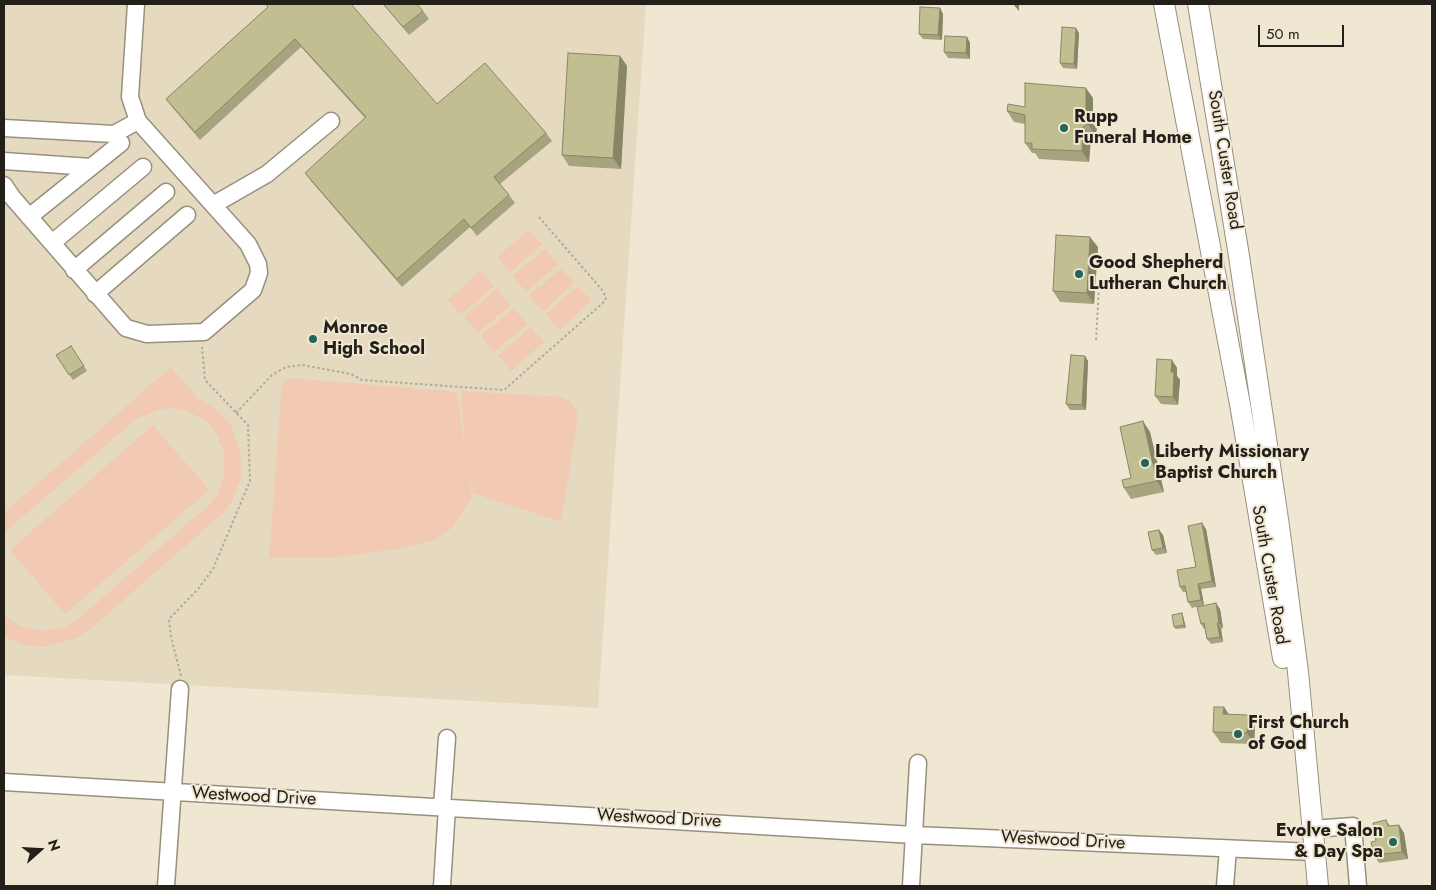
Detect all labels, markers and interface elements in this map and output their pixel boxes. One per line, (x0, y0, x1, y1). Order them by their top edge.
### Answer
scale bar (1261, 15, 1347, 47)
text: 50 m (1266, 23, 1300, 45)
street label: South Custer Road (1202, 89, 1246, 231)
place label: Rupp Funeral Home (1074, 107, 1192, 150)
marker: Rupp Funeral Home (1058, 122, 1070, 134)
place label: Good Shepherd Lutheran Church (1089, 253, 1227, 296)
marker: Good Shepherd Lutheran Church (1073, 268, 1085, 280)
place label: Monroe High School (323, 318, 425, 360)
marker: Monroe High School (307, 333, 319, 345)
place label: Liberty Missionary Baptist Church (1155, 442, 1309, 484)
marker: Liberty Missionary Baptist Church (1139, 457, 1151, 469)
street label: South Custer Road (1246, 504, 1292, 646)
place label: First Church of God (1248, 713, 1349, 756)
marker: First Church of God (1232, 728, 1244, 740)
street label: Westwood Drive (191, 783, 317, 811)
street label: Westwood Drive (596, 805, 722, 833)
place label: Evolve Salon & Day Spa (1276, 821, 1383, 864)
north arrow (15, 825, 65, 875)
street label: Westwood Drive (1000, 827, 1126, 855)
marker: Evolve Salon & Day Spa (1387, 836, 1399, 848)
text: N (43, 837, 65, 854)

